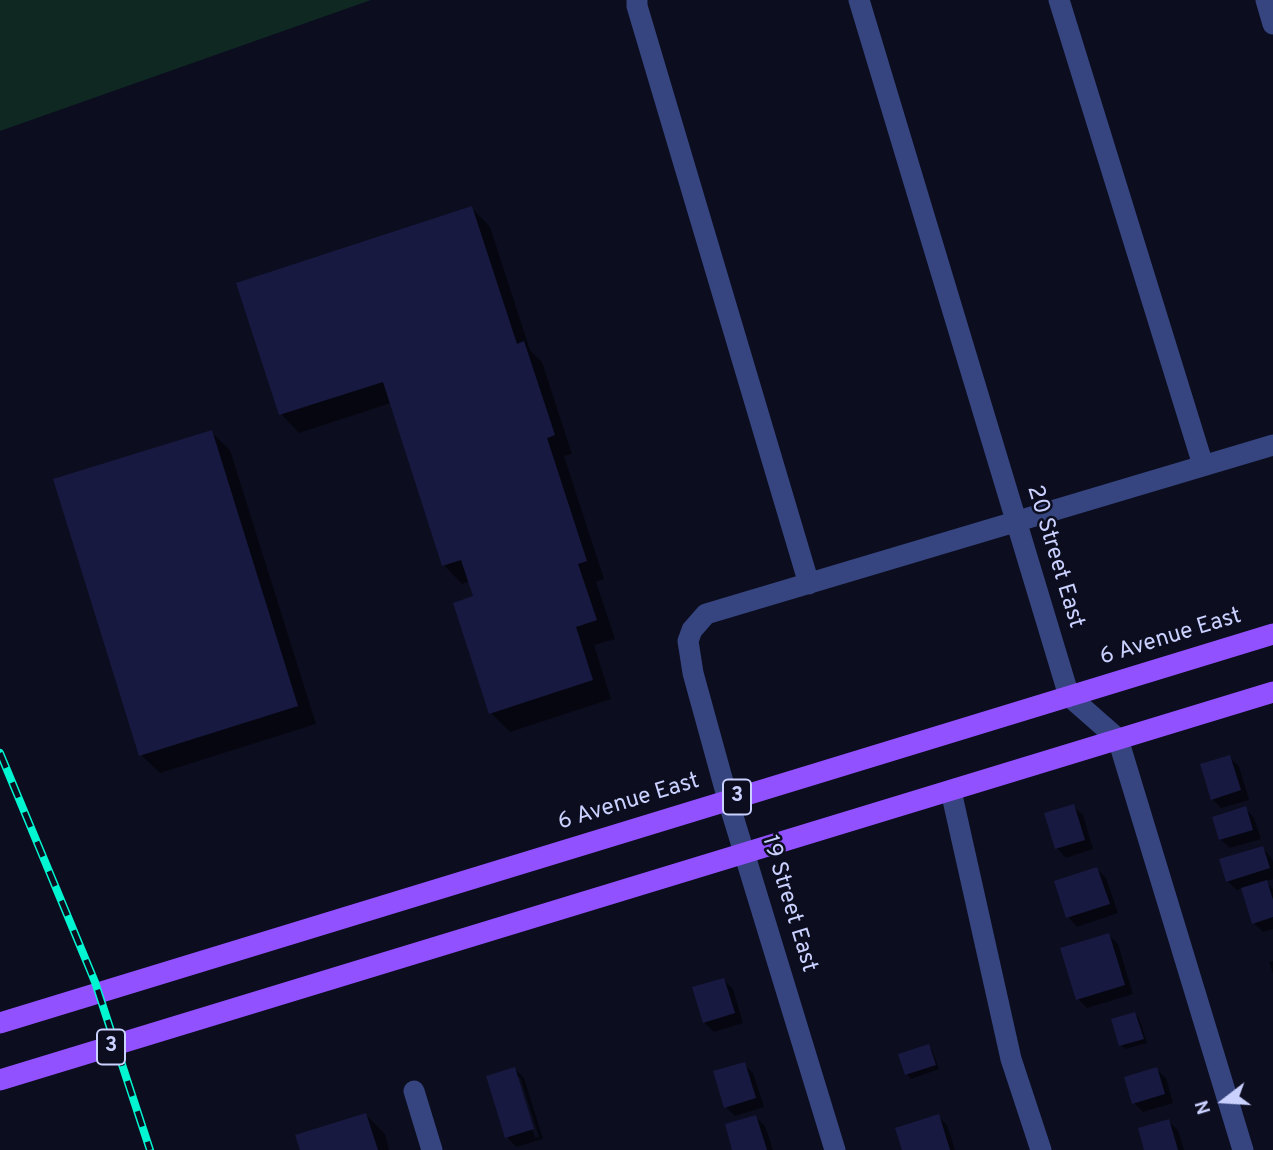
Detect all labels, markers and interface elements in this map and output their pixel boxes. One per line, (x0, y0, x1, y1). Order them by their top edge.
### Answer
street label: 20 Street East (1019, 482, 1089, 632)
street label: 6 Avenue East (1097, 603, 1245, 673)
street label: 6 Avenue East (555, 768, 703, 838)
road number: 3 (723, 780, 751, 814)
street label: 19 Street East (754, 832, 822, 976)
road number: 3 (97, 1030, 125, 1064)
north arrow (1189, 1066, 1259, 1136)
text: N (1190, 1097, 1217, 1117)

